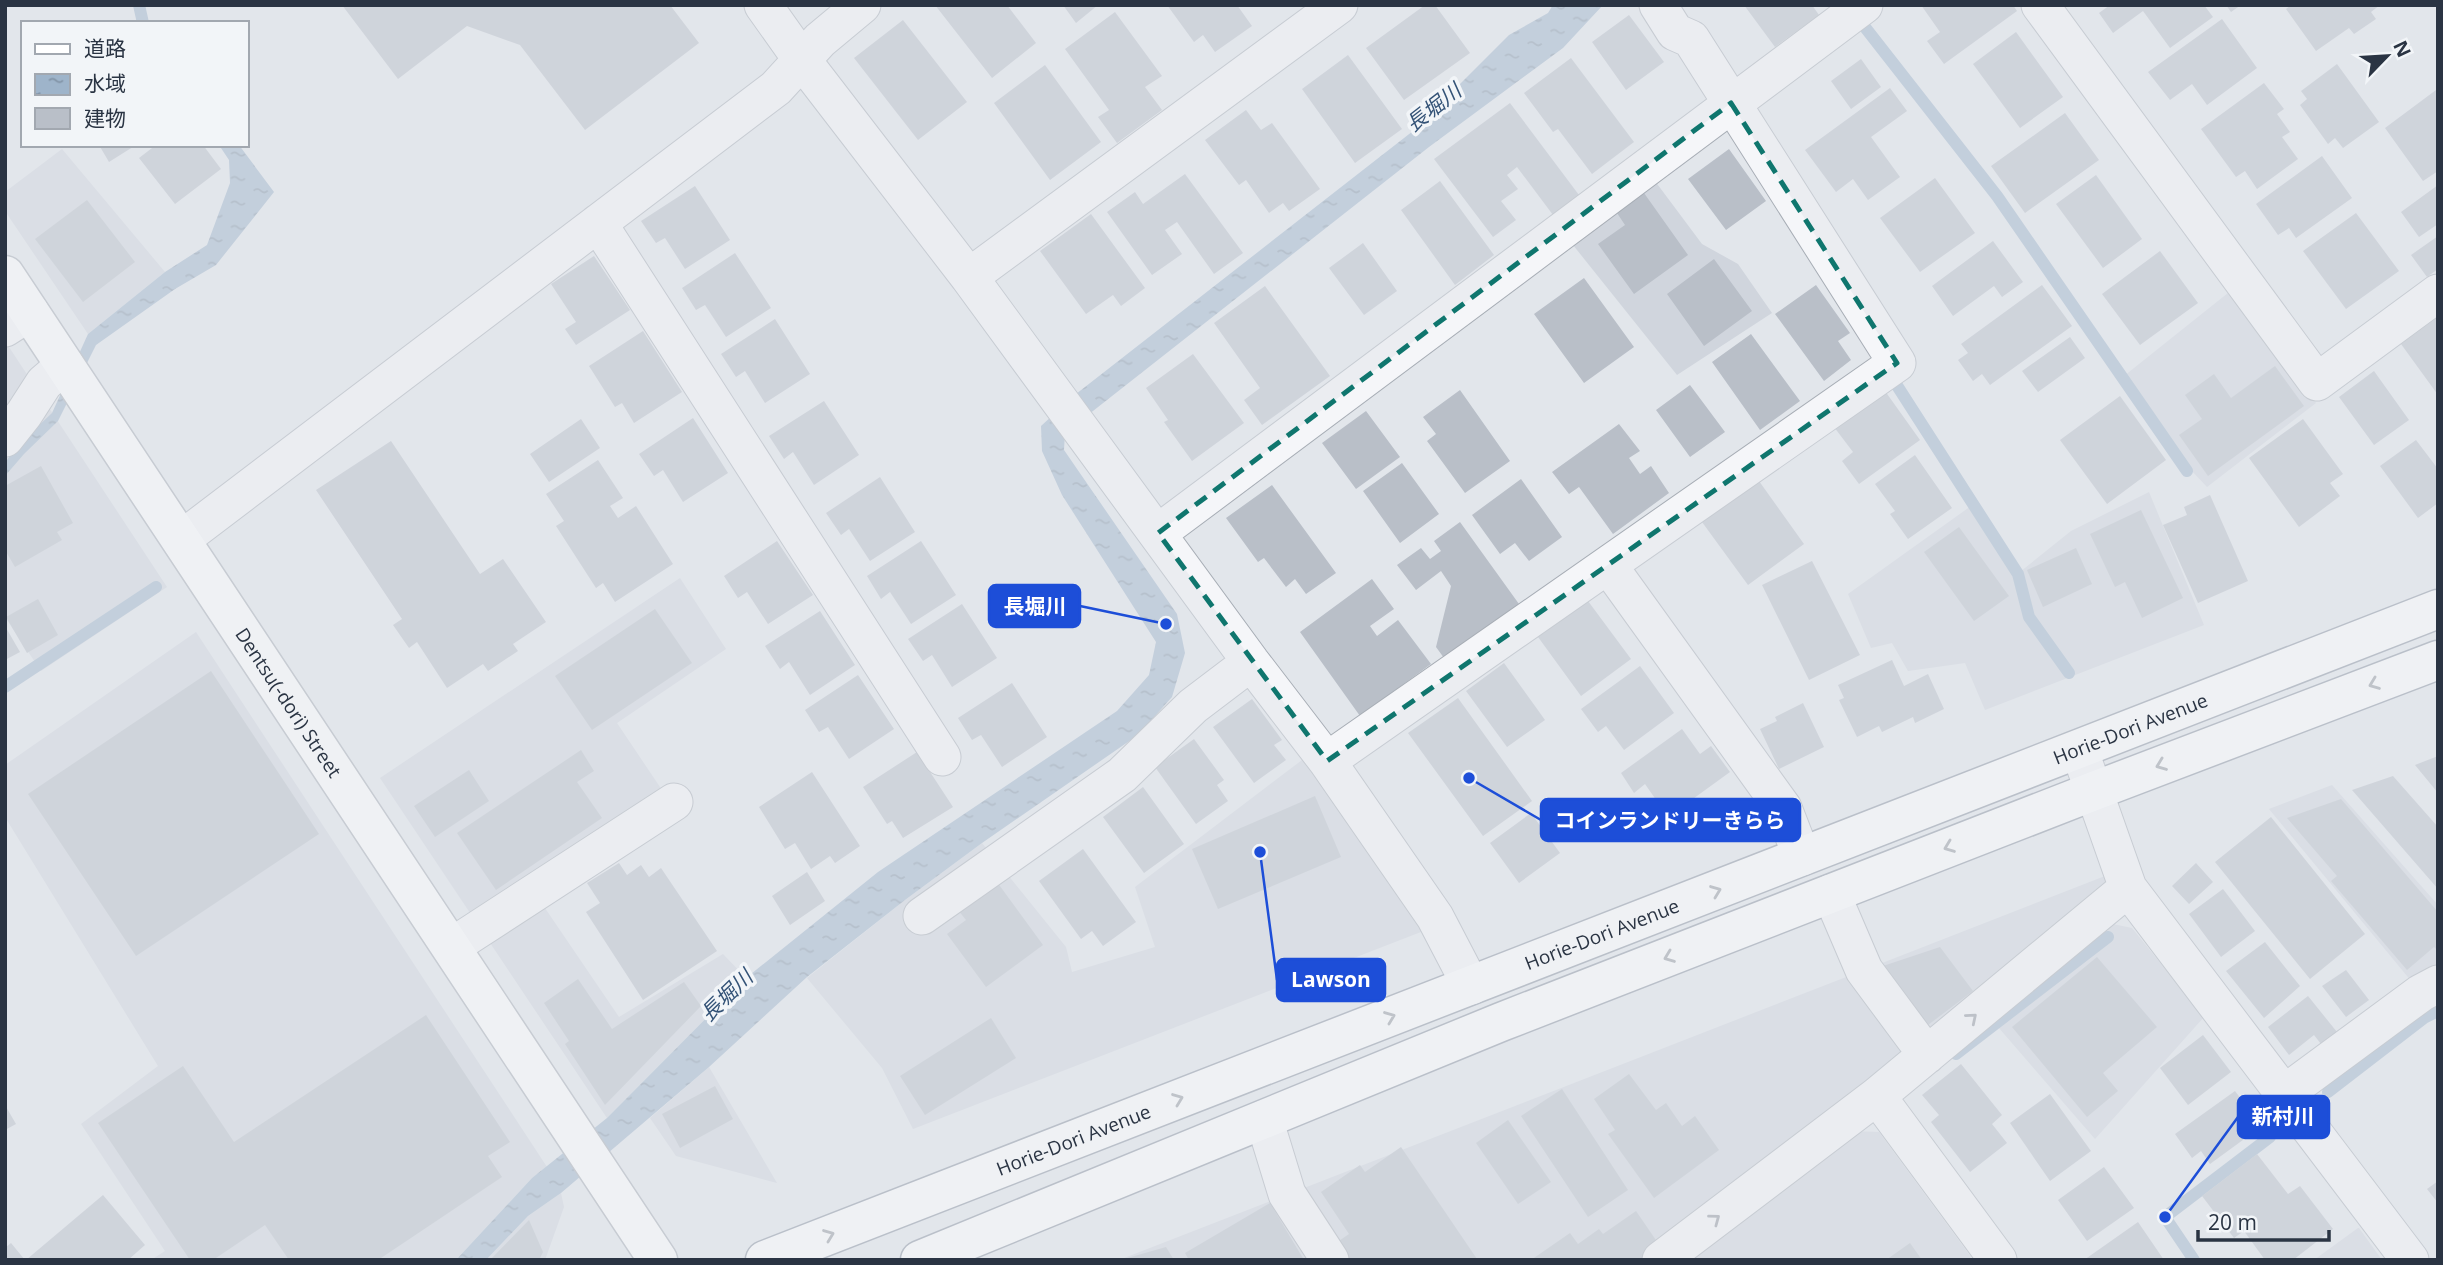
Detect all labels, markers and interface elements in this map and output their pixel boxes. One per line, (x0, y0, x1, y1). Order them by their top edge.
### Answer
legend (21, 21, 248, 147)
north arrow (2352, 21, 2422, 91)
text: 道路 (84, 34, 126, 62)
text: N (2387, 36, 2417, 61)
text: 水域 (84, 69, 126, 97)
water label: 長堀川 (1400, 75, 1468, 137)
text: 建物 (84, 104, 126, 132)
callout: 長堀川 (989, 585, 1080, 627)
text: 長堀川 (1004, 592, 1067, 620)
street label: Dentsu(-dori) Street (229, 623, 348, 783)
one-way arrow (2368, 676, 2380, 690)
street label: Horie-Dori Avenue (2049, 687, 2211, 771)
one-way arrow (2156, 757, 2168, 771)
callout: コインランドリーきらら (1541, 799, 1800, 841)
text: コインランドリーきらら (1555, 806, 1786, 834)
one-way arrow (1944, 839, 1956, 853)
one-way arrow (1710, 885, 1722, 899)
street label: Horie-Dori Avenue (1521, 893, 1683, 976)
one-way arrow (1663, 948, 1675, 962)
callout: Lawson (1277, 959, 1385, 1001)
water label: 長堀川 (694, 962, 760, 1027)
text: Lawson (1291, 965, 1371, 993)
one-way arrow (1384, 1012, 1396, 1026)
one-way arrow (1963, 1014, 1976, 1026)
one-way arrow (1171, 1093, 1183, 1107)
callout: 新村川 (2238, 1096, 2329, 1138)
street label: Horie-Dori Avenue (992, 1098, 1154, 1182)
text: 新村川 (2252, 1102, 2315, 1130)
scale bar (2198, 1198, 2329, 1242)
text: 20 m (2208, 1208, 2257, 1236)
one-way arrow (1708, 1214, 1720, 1227)
one-way arrow (822, 1229, 834, 1243)

